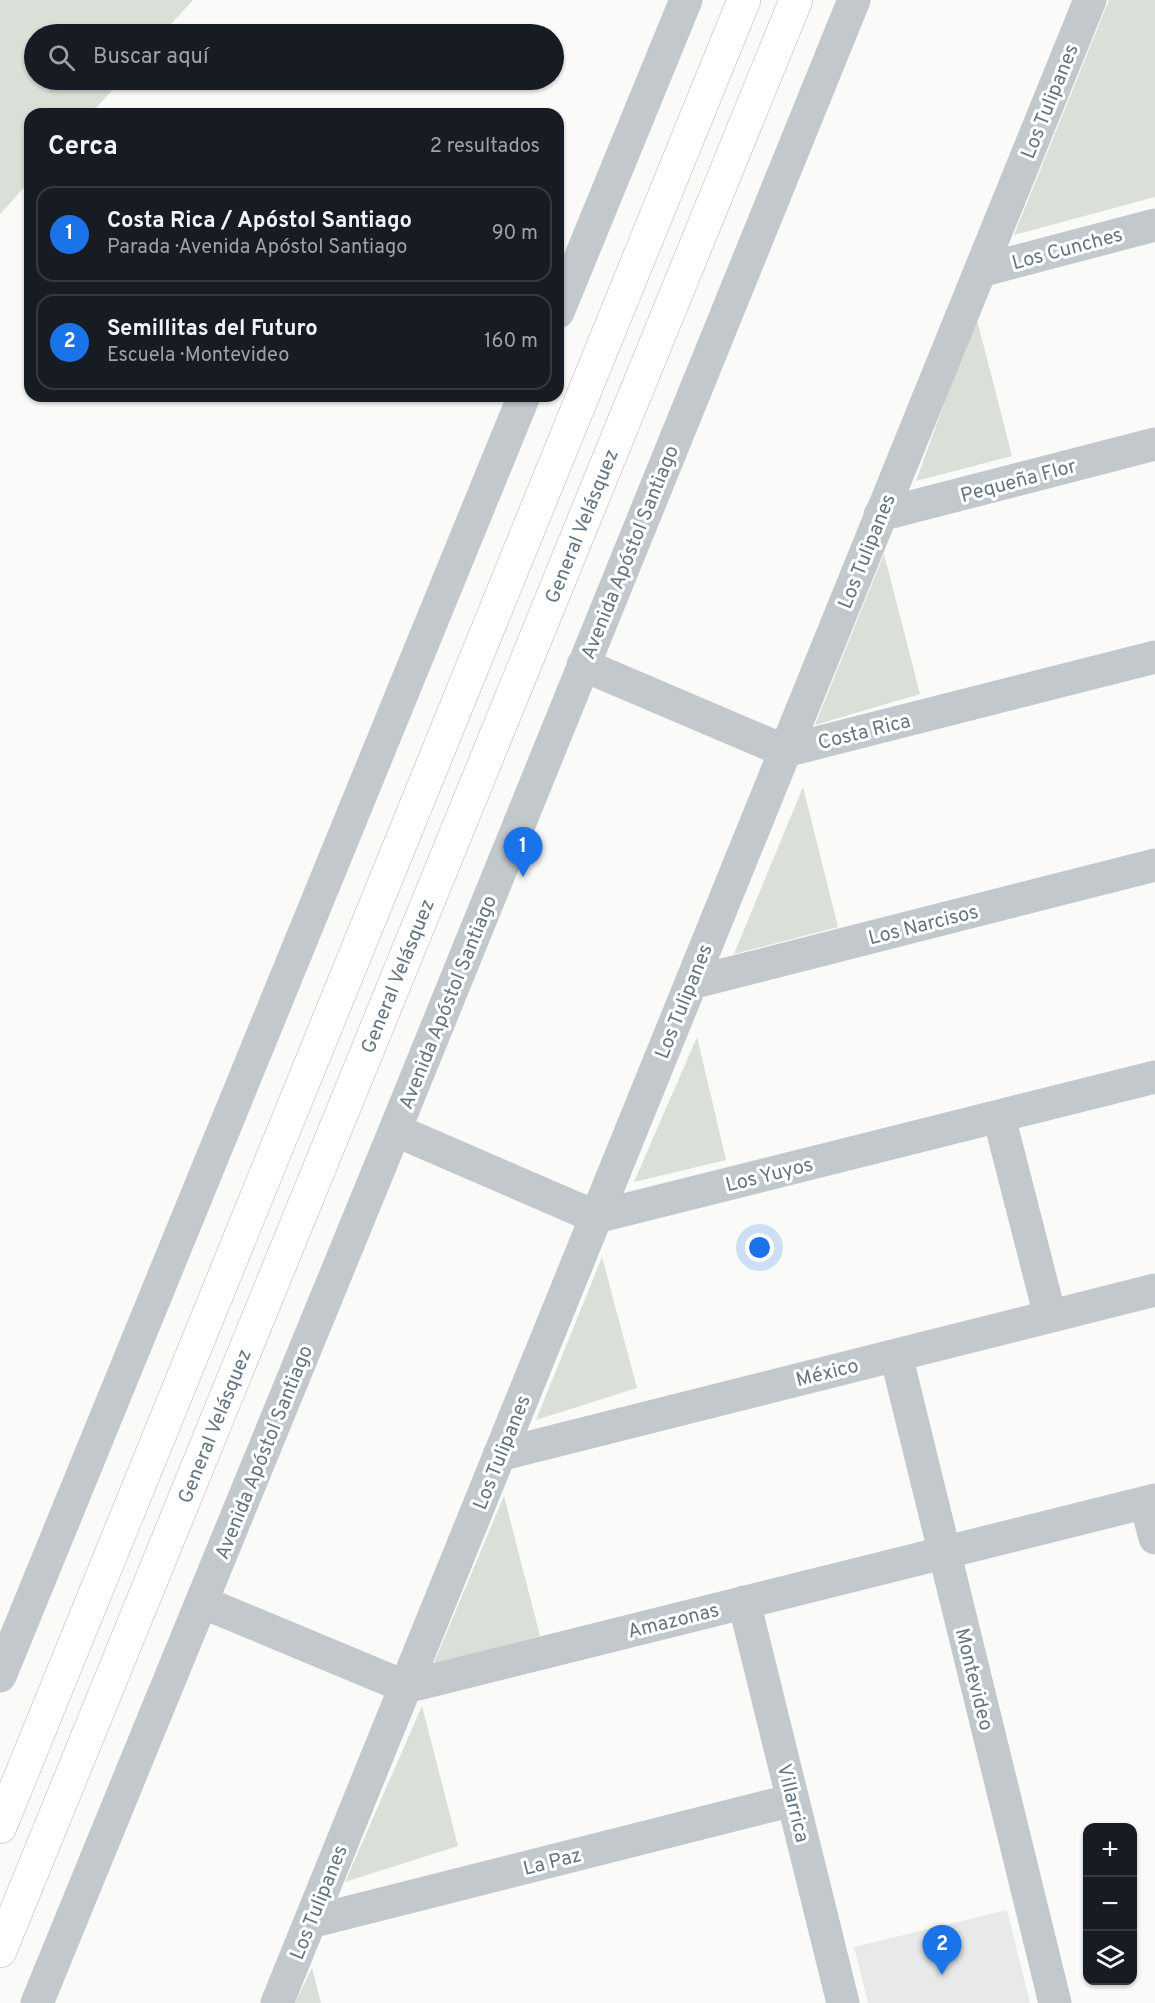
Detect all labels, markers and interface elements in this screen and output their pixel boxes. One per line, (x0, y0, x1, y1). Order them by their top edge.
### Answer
search box (24, 24, 564, 90)
street label: Los Tulipanes (1016, 40, 1086, 163)
icon: search (45, 41, 78, 74)
text: Buscar aquí (93, 44, 209, 71)
text: Cerca (48, 131, 118, 164)
text: 2 resultados (430, 134, 540, 160)
text: Costa Rica / Apóstol Santiago (107, 208, 412, 235)
text: 1 (66, 221, 74, 247)
text: 90 m (492, 221, 538, 247)
street label: Los Cunches (1009, 223, 1126, 277)
text: Parada · Avenida Apóstol Santiago (107, 235, 407, 261)
text: Semillitas del Futuro (107, 316, 318, 343)
text: 2 (63, 329, 76, 355)
text: 160 m (484, 329, 538, 355)
text: Escuela · Montevideo (107, 343, 289, 369)
street label: Avenida Apóstol Santiago (576, 442, 686, 664)
street label: General Velásquez (540, 446, 626, 608)
street label: Pequeña Flor (958, 454, 1080, 510)
street label: Los Tulipanes (833, 490, 903, 613)
street label: Costa Rica (816, 709, 913, 757)
pin: 1 (504, 828, 542, 877)
street label: Avenida Apóstol Santiago (394, 892, 504, 1114)
street label: General Velásquez (356, 896, 442, 1058)
street label: Los Narcisos (866, 900, 981, 952)
street label: Los Tulipanes (650, 940, 720, 1063)
street label: Los Yuyos (723, 1153, 816, 1199)
your location (745, 1233, 774, 1262)
street label: Avenida Apóstol Santiago (210, 1342, 320, 1564)
street label: General Velásquez (173, 1346, 259, 1508)
street label: México (793, 1354, 861, 1394)
street label: Los Tulipanes (468, 1391, 538, 1514)
street label: Amazonas (625, 1598, 722, 1646)
street label: Montevideo (948, 1626, 998, 1733)
street label: Villarrica (770, 1761, 814, 1846)
map controls (1083, 1823, 1137, 1985)
button: + (1083, 1823, 1137, 1877)
street label: Los Tulipanes (285, 1841, 355, 1964)
street label: La Paz (521, 1843, 584, 1883)
button: − (1083, 1877, 1137, 1931)
pin: 2 (922, 1926, 962, 1975)
button: layers (1083, 1931, 1137, 1985)

